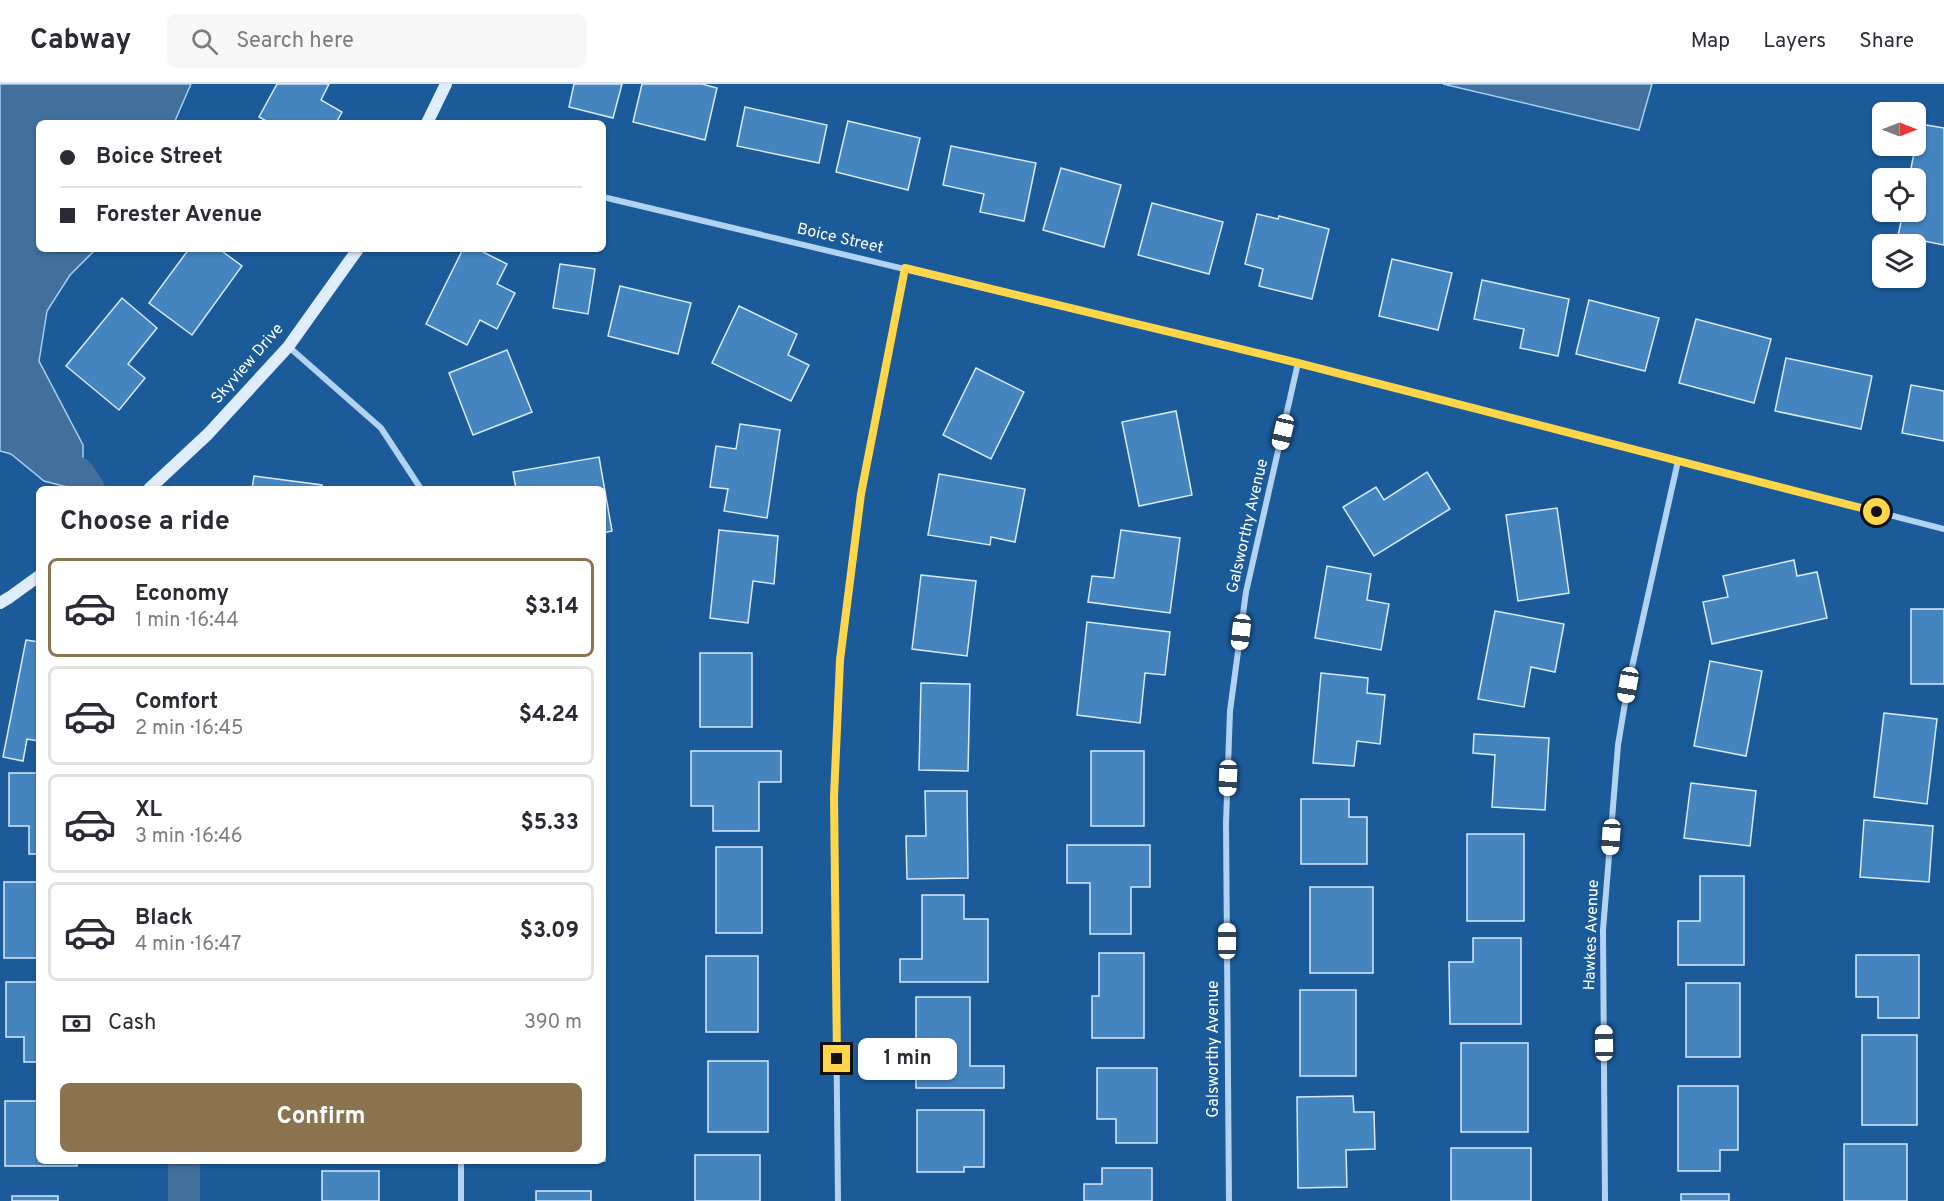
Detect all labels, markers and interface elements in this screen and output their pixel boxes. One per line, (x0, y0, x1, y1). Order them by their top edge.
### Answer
search box (167, 14, 587, 68)
text: Cabway (30, 23, 131, 59)
icon: search (188, 25, 221, 58)
text: Search here (236, 28, 354, 55)
text: Map (1691, 28, 1730, 55)
text: Layers (1763, 28, 1826, 55)
text: Share (1859, 28, 1914, 55)
north arrow (1872, 102, 1926, 156)
map controls (1872, 102, 1926, 288)
text: Boice Street (96, 144, 223, 171)
button: locate (1872, 168, 1926, 222)
text: Forester Avenue (96, 202, 262, 229)
street label: Boice Street (795, 219, 885, 259)
button: layers (1872, 234, 1926, 288)
street label: Skyview Drive (207, 319, 289, 409)
car (1270, 412, 1296, 452)
street label: Galsworthy Avenue (1223, 457, 1273, 595)
route start (1863, 498, 1890, 525)
text: Choose a ride (60, 505, 230, 539)
icon: car (63, 581, 117, 635)
text: Economy (135, 581, 229, 608)
text: $3.14 (525, 594, 579, 621)
text: 1 min · 16:44 (135, 608, 239, 634)
car (1230, 613, 1252, 651)
car (1616, 666, 1640, 704)
icon: car (63, 689, 117, 743)
text: Comfort (135, 689, 218, 716)
text: $4.24 (519, 702, 579, 729)
text: 2 min · 16:45 (135, 716, 243, 742)
car (1218, 760, 1238, 796)
icon: car (63, 797, 117, 851)
text: XL (135, 797, 162, 824)
text: $5.33 (521, 810, 579, 837)
car (1601, 818, 1621, 856)
text: 3 min · 16:46 (135, 824, 243, 850)
street label: Hawkes Avenue (1580, 879, 1604, 991)
icon: car (63, 905, 117, 959)
text: Black (135, 905, 193, 932)
text: $3.09 (520, 918, 579, 945)
car (1218, 923, 1236, 959)
text: 4 min · 16:47 (135, 932, 241, 958)
street label: Galsworthy Avenue (1204, 980, 1224, 1118)
icon: cash (60, 1007, 93, 1040)
text: Cash (108, 1010, 157, 1037)
text: 390 m (524, 1010, 582, 1036)
car (1595, 1025, 1613, 1061)
callout: 1 min (858, 1038, 957, 1080)
route end (823, 1045, 850, 1072)
text: 1 min (883, 1046, 932, 1072)
button: Confirm (60, 1083, 582, 1152)

